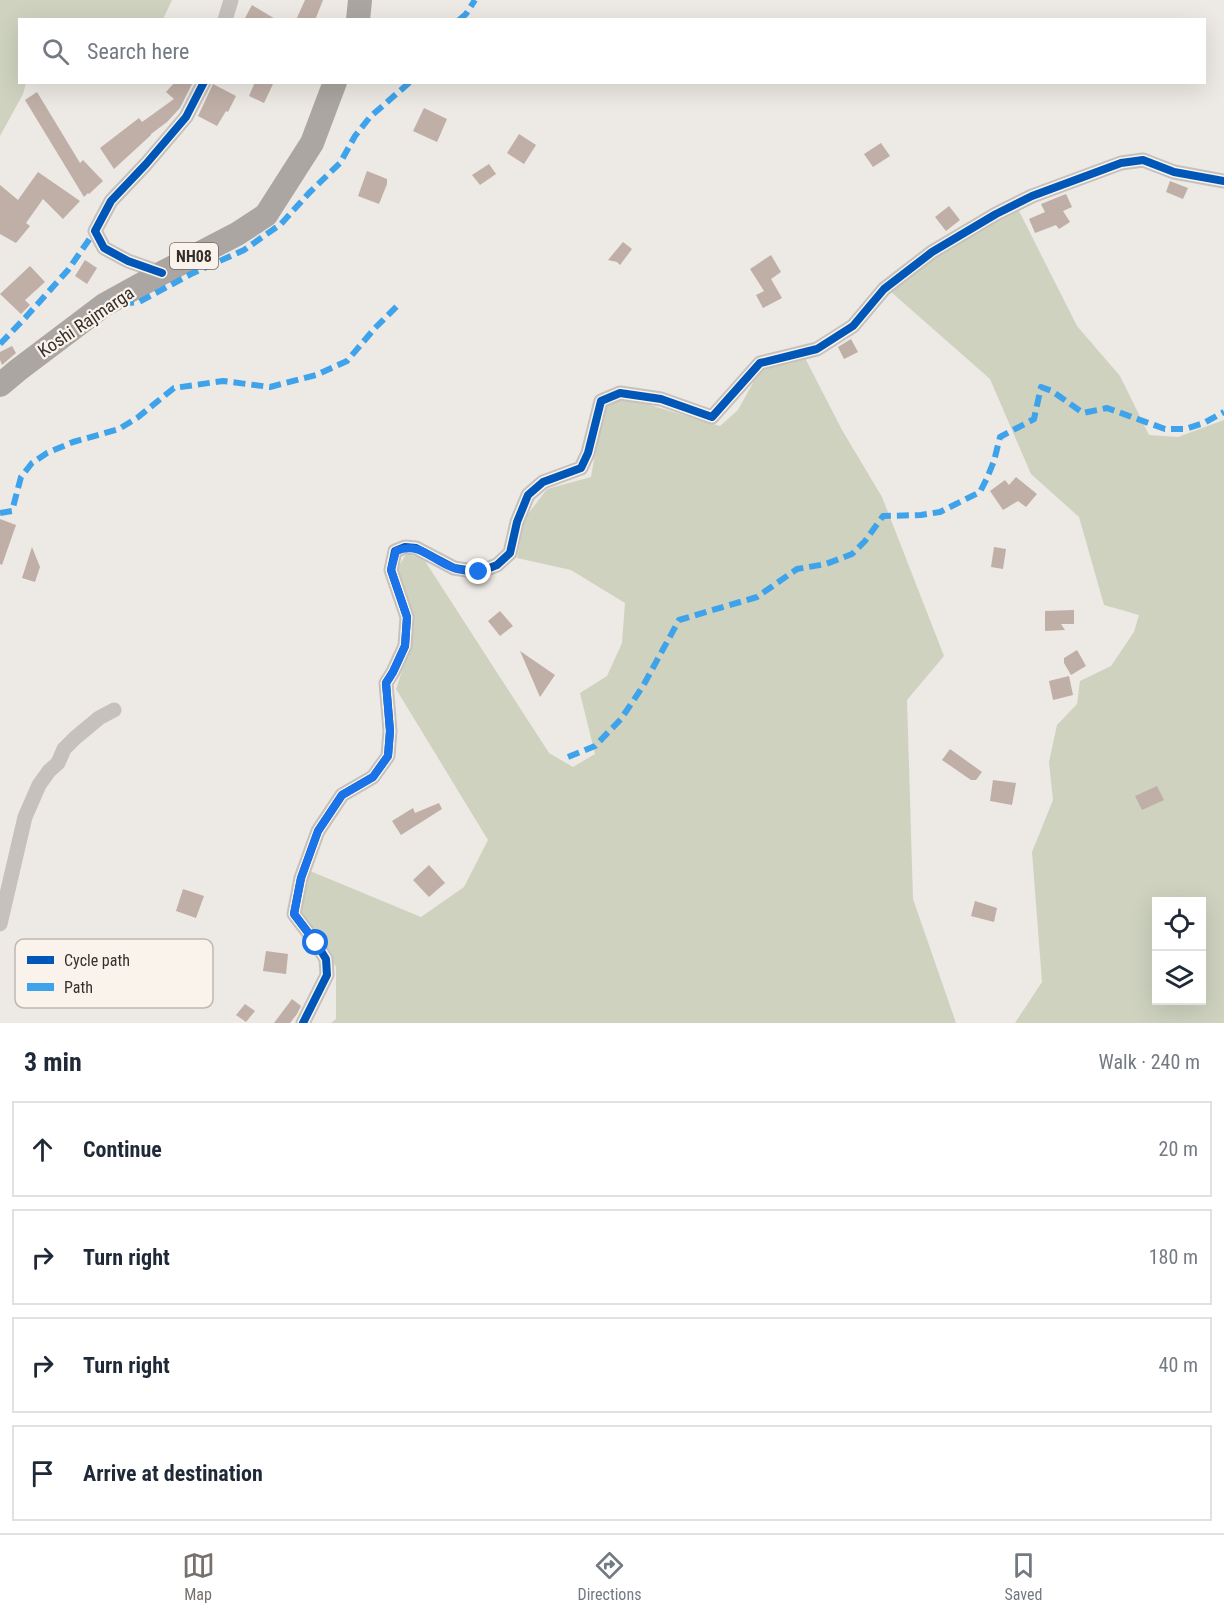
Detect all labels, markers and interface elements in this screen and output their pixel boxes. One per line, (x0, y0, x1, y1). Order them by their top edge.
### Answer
search box (18, 18, 1206, 84)
icon: search (39, 35, 72, 68)
text: Search here (87, 39, 189, 64)
road number: NH08 (170, 243, 218, 269)
street label: Koshi Rajmarga (34, 282, 138, 361)
route end (465, 558, 491, 584)
map controls (1152, 897, 1206, 1005)
button: locate (1152, 897, 1206, 951)
route start (302, 929, 328, 955)
legend (15, 939, 213, 1008)
text: Cycle path (64, 951, 130, 970)
button: layers (1152, 951, 1206, 1005)
text: Path (64, 978, 93, 997)
text: 3 min (24, 1047, 82, 1077)
text: Walk · 240 m (1099, 1050, 1200, 1074)
icon: ahead (26, 1133, 59, 1166)
text: Continue (83, 1137, 162, 1162)
text: 20 m (1159, 1137, 1198, 1161)
icon: right (26, 1241, 59, 1274)
text: Turn right (83, 1245, 170, 1270)
text: 180 m (1149, 1245, 1198, 1269)
icon: right (26, 1349, 59, 1382)
text: Turn right (83, 1353, 170, 1378)
text: 40 m (1159, 1353, 1198, 1377)
icon: arrive (26, 1457, 59, 1490)
text: Arrive at destination (83, 1461, 263, 1486)
tab: Map (182, 1549, 215, 1604)
tab: Directions (578, 1549, 641, 1604)
tab: Saved (1004, 1549, 1042, 1604)

